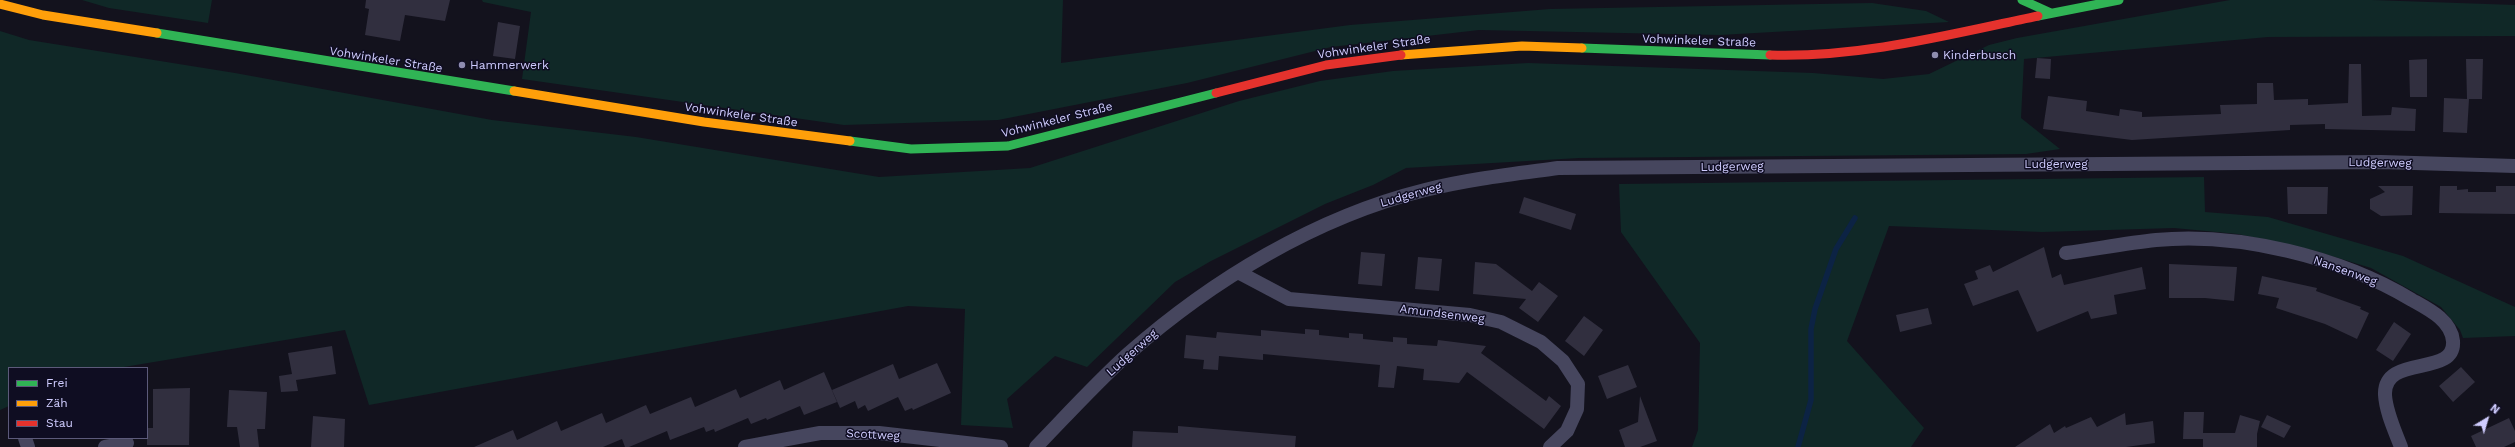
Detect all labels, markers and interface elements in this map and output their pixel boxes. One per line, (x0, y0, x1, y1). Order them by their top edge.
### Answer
street label: Vohwinkeler Straße (1317, 32, 1431, 62)
street label: Vohwinkeler Straße (1642, 32, 1756, 50)
street label: Vohwinkeler Straße (329, 44, 443, 76)
place label: Kinderbusch (1943, 48, 2016, 62)
marker: Kinderbusch (1930, 50, 1940, 60)
place label: Hammerwerk (470, 58, 549, 72)
marker: Hammerwerk (457, 60, 467, 70)
street label: Vohwinkeler Straße (1000, 99, 1114, 141)
street label: Vohwinkeler Straße (684, 100, 798, 130)
street label: Ludgerweg (2348, 155, 2412, 171)
street label: Ludgerweg (2024, 157, 2088, 171)
street label: Ludgerweg (1700, 159, 1764, 175)
street label: Ludgerweg (1379, 179, 1443, 211)
street label: Nansenweg (2311, 253, 2379, 289)
street label: Amundsenweg (1399, 302, 1485, 326)
street label: Ludgerweg (1104, 326, 1160, 380)
legend (8, 367, 148, 439)
text: Frei (46, 376, 68, 390)
text: Zäh (46, 396, 68, 410)
north arrow (2467, 399, 2507, 439)
text: N (2487, 402, 2502, 417)
text: Stau (46, 416, 73, 430)
street label: Scottweg (846, 426, 900, 444)

